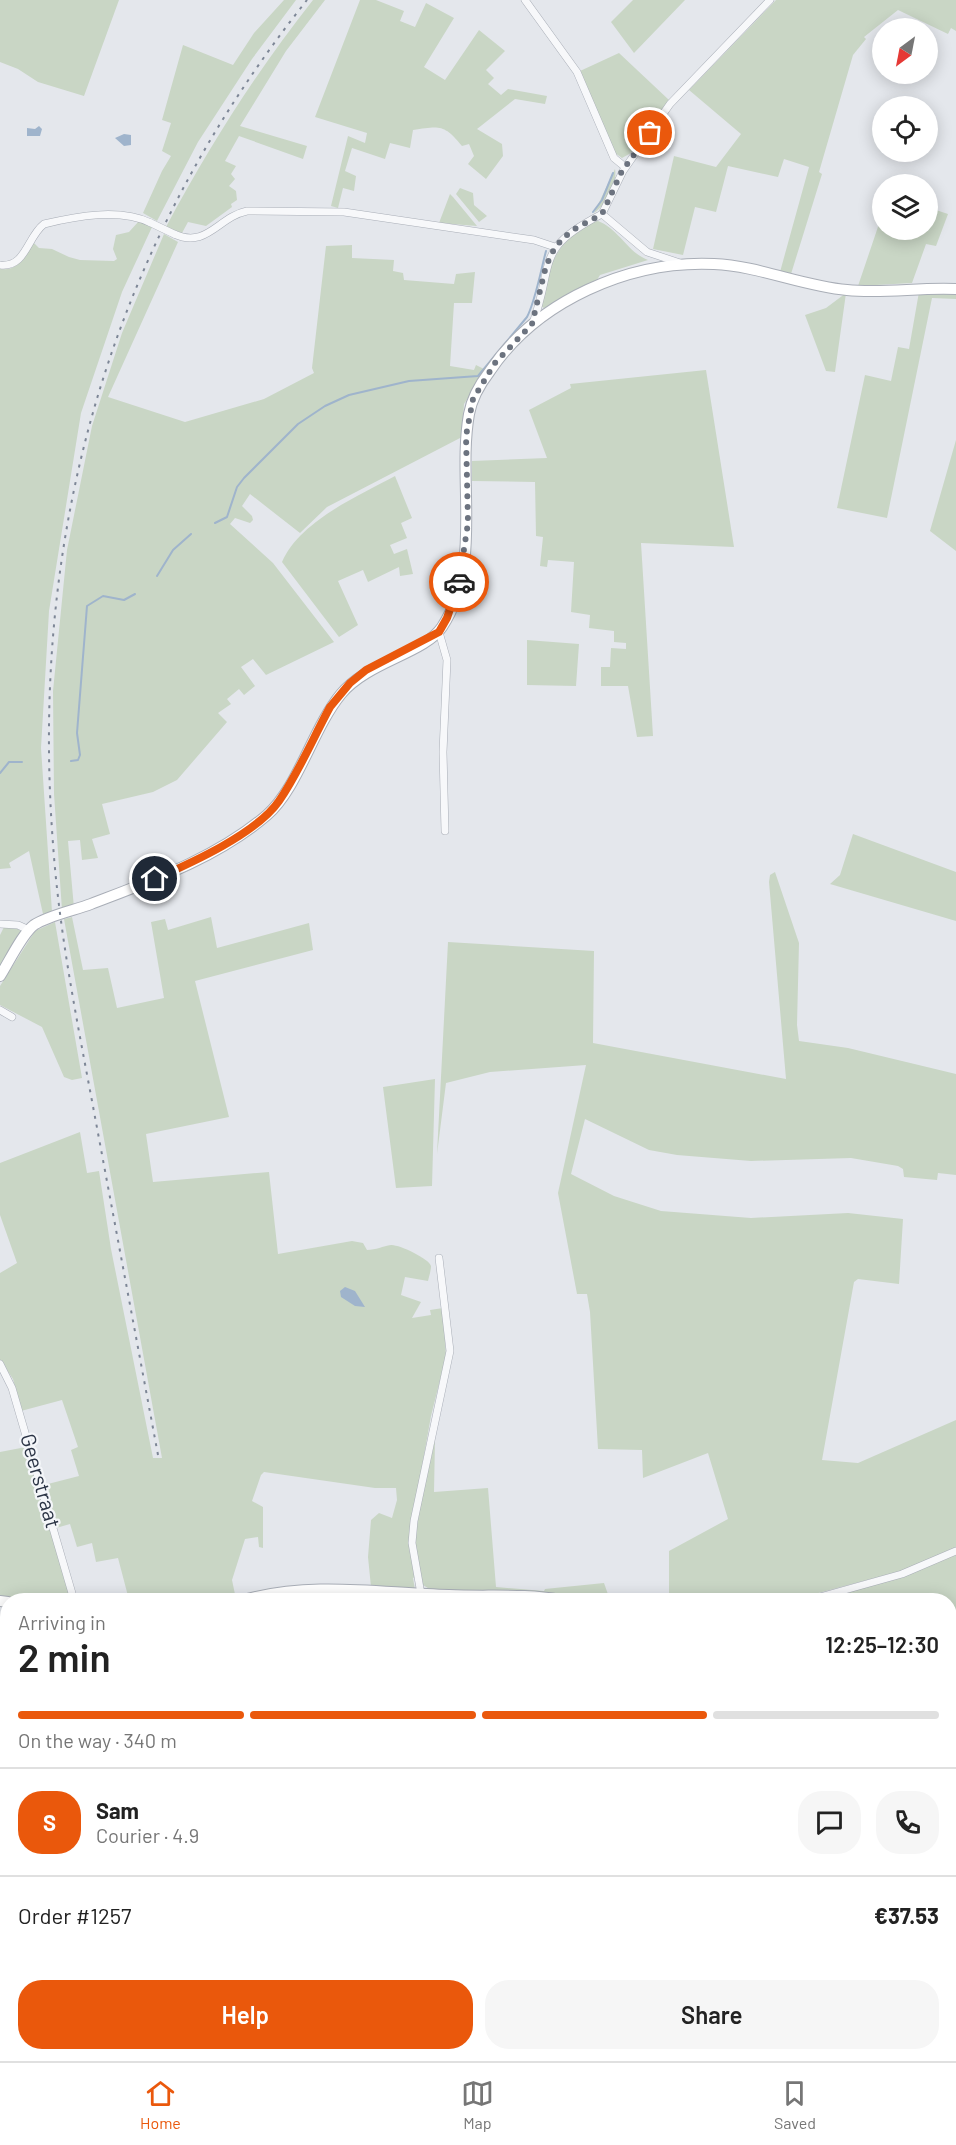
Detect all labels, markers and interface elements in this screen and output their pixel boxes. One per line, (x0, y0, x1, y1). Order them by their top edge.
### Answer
north arrow (872, 18, 938, 84)
map controls (872, 18, 938, 240)
button: locate (872, 96, 938, 162)
pin (624, 107, 675, 158)
icon: bag (633, 116, 666, 149)
button: layers (872, 174, 938, 240)
courier (429, 552, 489, 612)
icon: car (443, 566, 476, 599)
pin (129, 853, 180, 904)
icon: home (138, 862, 171, 895)
street label: Geerstraat (16, 1430, 67, 1531)
text: Arriving in (18, 1610, 106, 1634)
text: 12:25–12:30 (825, 1631, 939, 1657)
text: 2 min (18, 1633, 111, 1680)
text: On the way · 340 m (18, 1728, 177, 1752)
button: chat (798, 1791, 861, 1854)
button: phone (876, 1791, 939, 1854)
text: Sam (96, 1797, 139, 1823)
text: S (43, 1809, 56, 1835)
text: Courier · 4.9 (96, 1823, 199, 1847)
text: Order #1257 (18, 1902, 131, 1928)
text: €37.53 (874, 1902, 939, 1928)
button: Help (18, 1980, 473, 2049)
button: Share (485, 1980, 939, 2049)
tab: Home (140, 2077, 181, 2132)
tab: Map (461, 2077, 494, 2132)
tab: Saved (774, 2077, 816, 2132)

